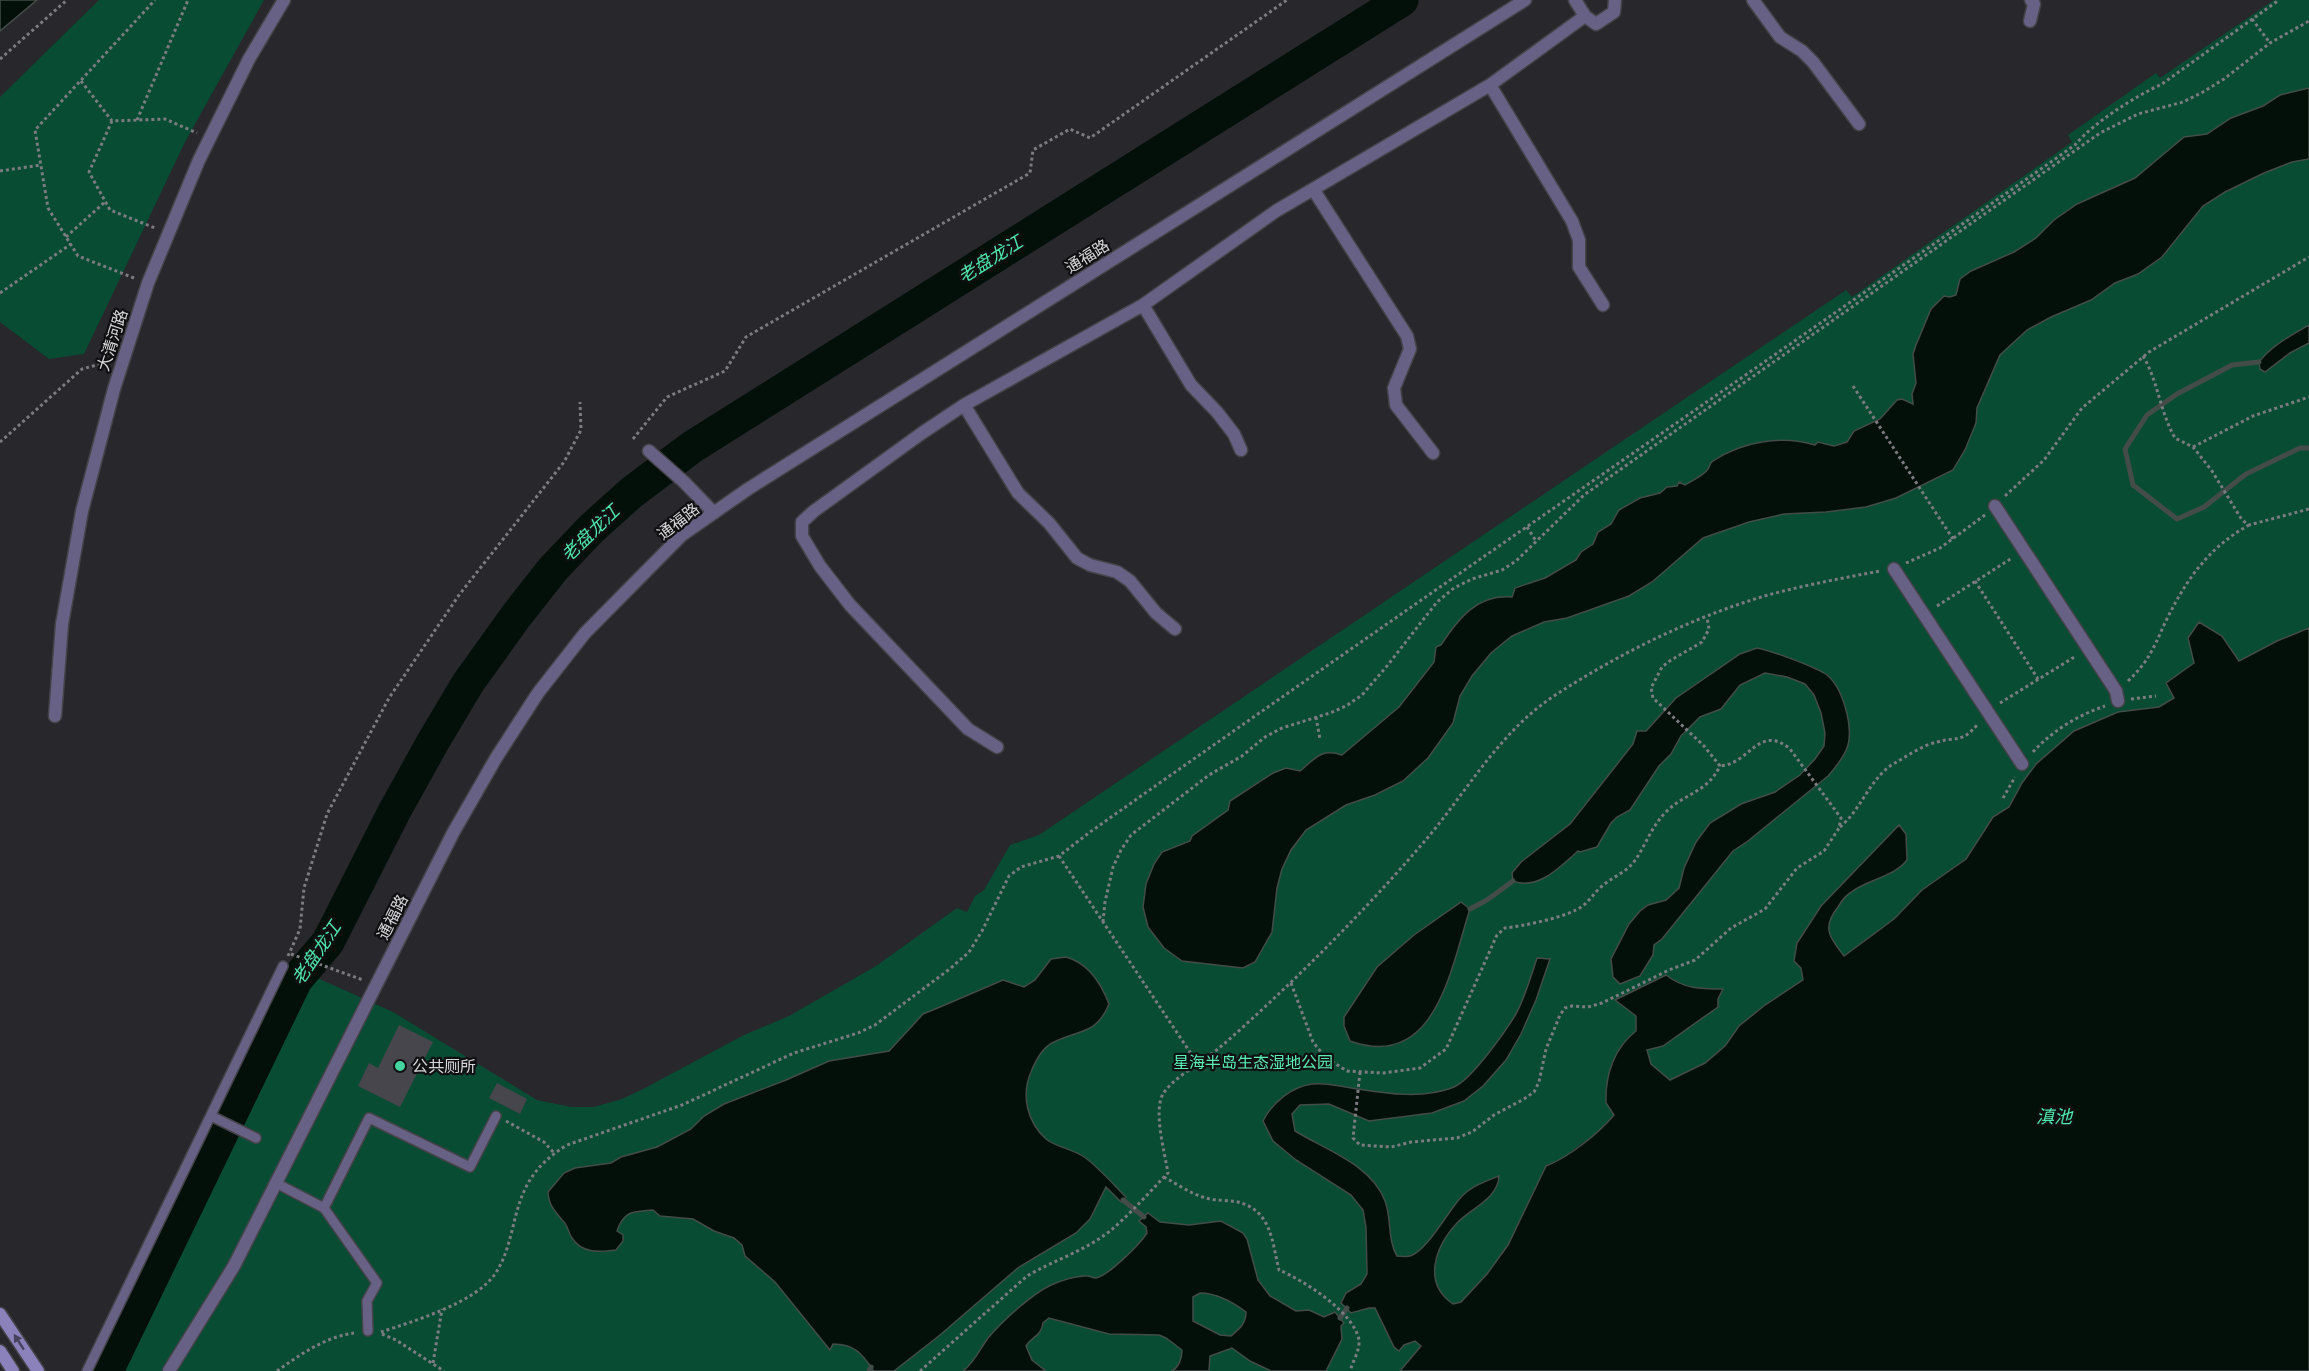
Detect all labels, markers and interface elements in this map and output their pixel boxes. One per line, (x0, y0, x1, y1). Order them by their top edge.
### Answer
water label: 老盘龙江 (953, 229, 1028, 288)
street label: 通福路 (1061, 235, 1113, 277)
street label: 大清河路 (93, 306, 131, 374)
water label: 老盘龙江 (556, 498, 625, 566)
street label: 通福路 (653, 498, 703, 544)
street label: 通福路 (372, 891, 412, 943)
water label: 老盘龙江 (286, 915, 347, 989)
park label: 星海半岛生态湿地公园 (1173, 1052, 1333, 1072)
place label: 公共厕所 (412, 1056, 476, 1076)
marker: 公共厕所 (393, 1059, 407, 1073)
water label: 滇池 (2036, 1105, 2074, 1128)
one-way arrow (13, 1335, 25, 1351)

